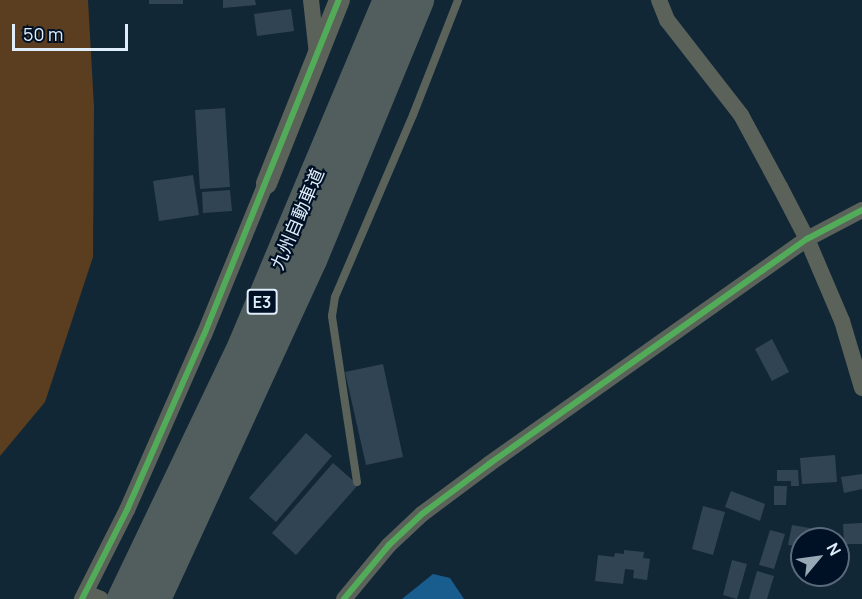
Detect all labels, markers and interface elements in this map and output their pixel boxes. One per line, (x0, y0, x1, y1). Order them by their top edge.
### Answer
scale bar (15, 12, 130, 50)
text: 50 m (23, 22, 63, 46)
street label: 九州自動車道 (266, 165, 328, 273)
road number: E3 (246, 289, 278, 315)
north arrow (790, 527, 850, 587)
text: N (822, 539, 846, 560)

